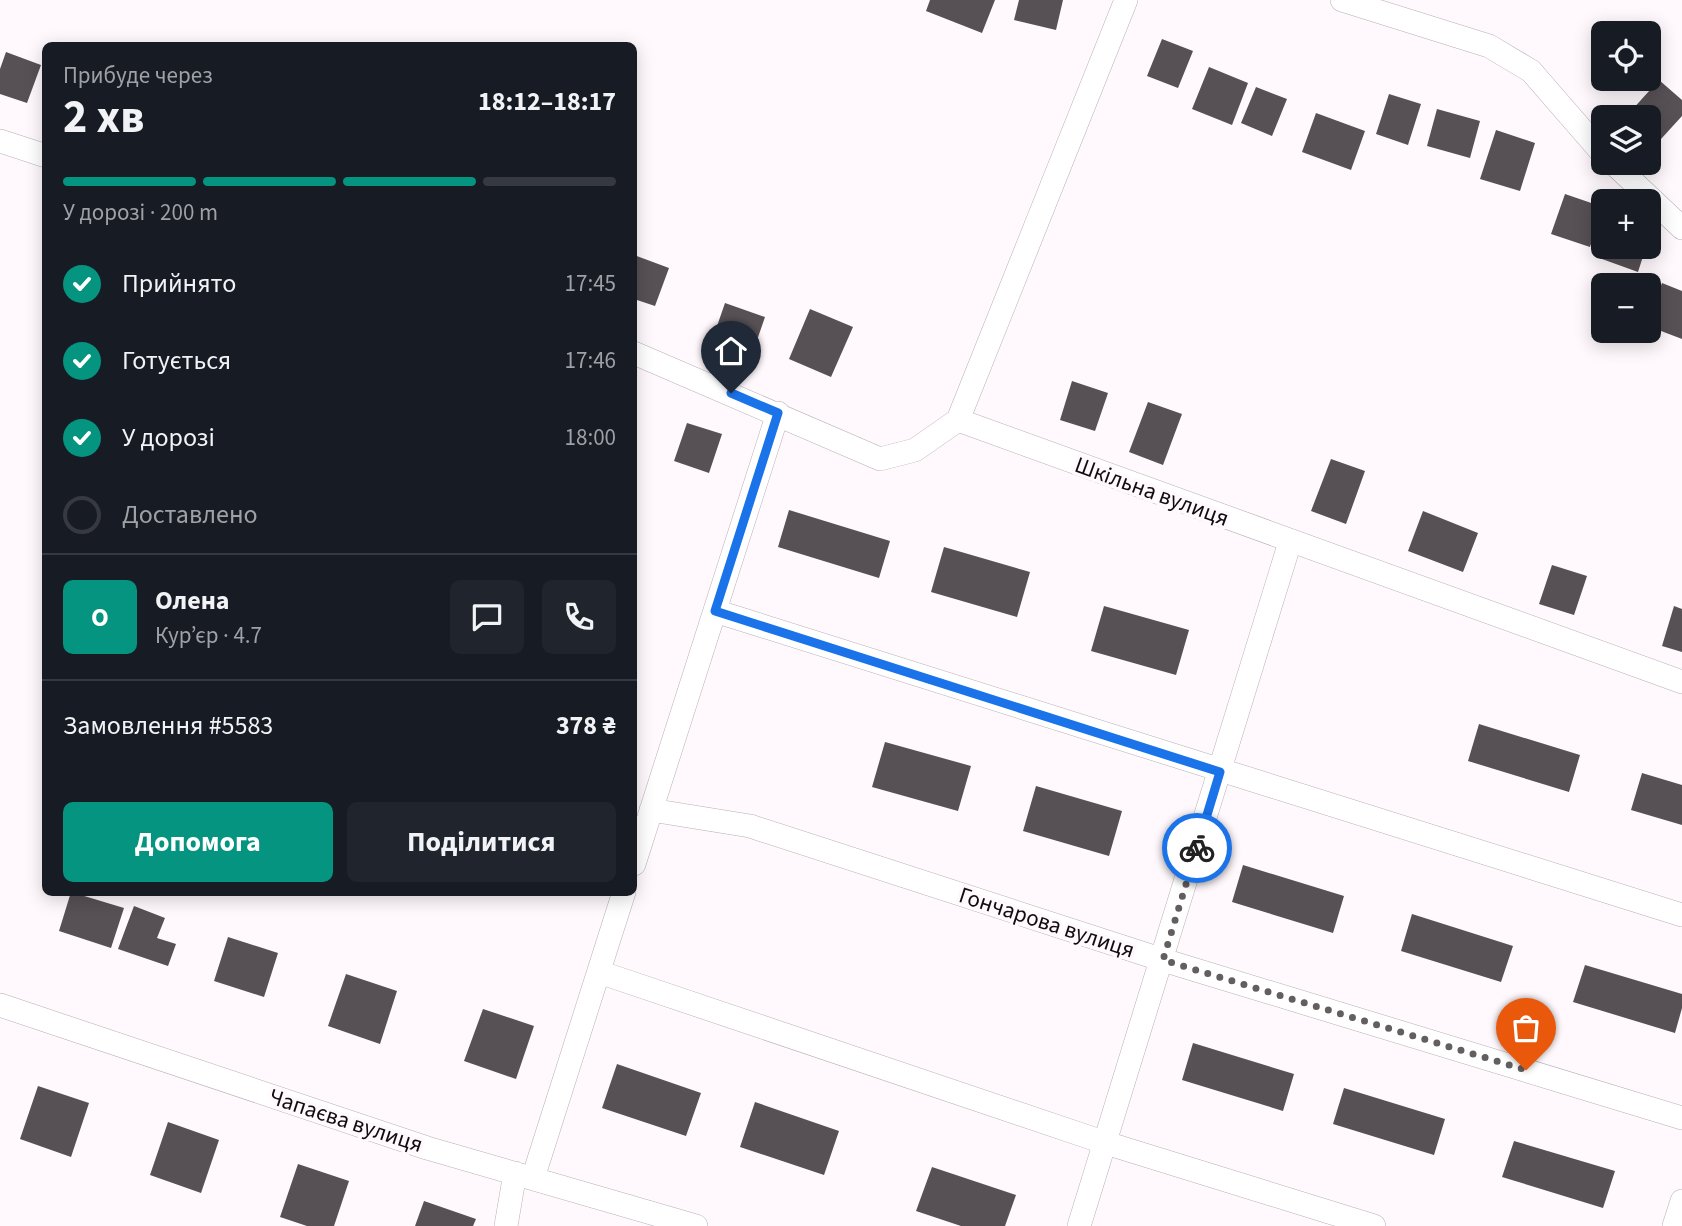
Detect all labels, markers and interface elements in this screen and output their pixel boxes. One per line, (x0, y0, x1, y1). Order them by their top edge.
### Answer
map controls (1591, 21, 1661, 343)
button: locate (1591, 21, 1661, 91)
text: Прибуде через (63, 59, 213, 92)
text: 18:12–18:17 (478, 83, 616, 120)
text: 2 хв (63, 85, 144, 150)
button: layers (1591, 105, 1661, 175)
button: + (1591, 189, 1661, 259)
text: У дорозі · 200 m (63, 196, 218, 229)
icon: check (63, 265, 101, 303)
text: Прийнято (122, 265, 236, 302)
text: 17:45 (565, 267, 616, 300)
button: − (1591, 273, 1661, 343)
pin (701, 321, 761, 393)
icon: home (712, 332, 750, 370)
icon: check (63, 342, 101, 380)
text: Готується (122, 342, 231, 379)
text: 17:46 (565, 344, 616, 377)
icon: check (63, 419, 101, 457)
text: У дорозі (122, 419, 215, 456)
text: 18:00 (565, 421, 616, 454)
street label: Шкільна вулиця (1070, 448, 1234, 535)
text: Доставлено (122, 496, 258, 533)
button: chat (450, 580, 524, 654)
button: phone (542, 580, 616, 654)
text: Олена (155, 582, 230, 619)
text: О (91, 599, 109, 636)
text: Кур’єр · 4.7 (155, 619, 262, 652)
text: Замовлення #5583 (63, 707, 273, 744)
text: 378 ₴ (556, 707, 616, 744)
button: Допомога (63, 802, 333, 882)
button: Поділитися (347, 802, 616, 882)
courier (1162, 813, 1232, 883)
icon: bike (1178, 829, 1216, 867)
street label: Гончарова вулиця (955, 879, 1139, 966)
pin (1496, 998, 1556, 1070)
icon: bag (1507, 1009, 1545, 1047)
street label: Чапаєва вулиця (265, 1080, 427, 1161)

